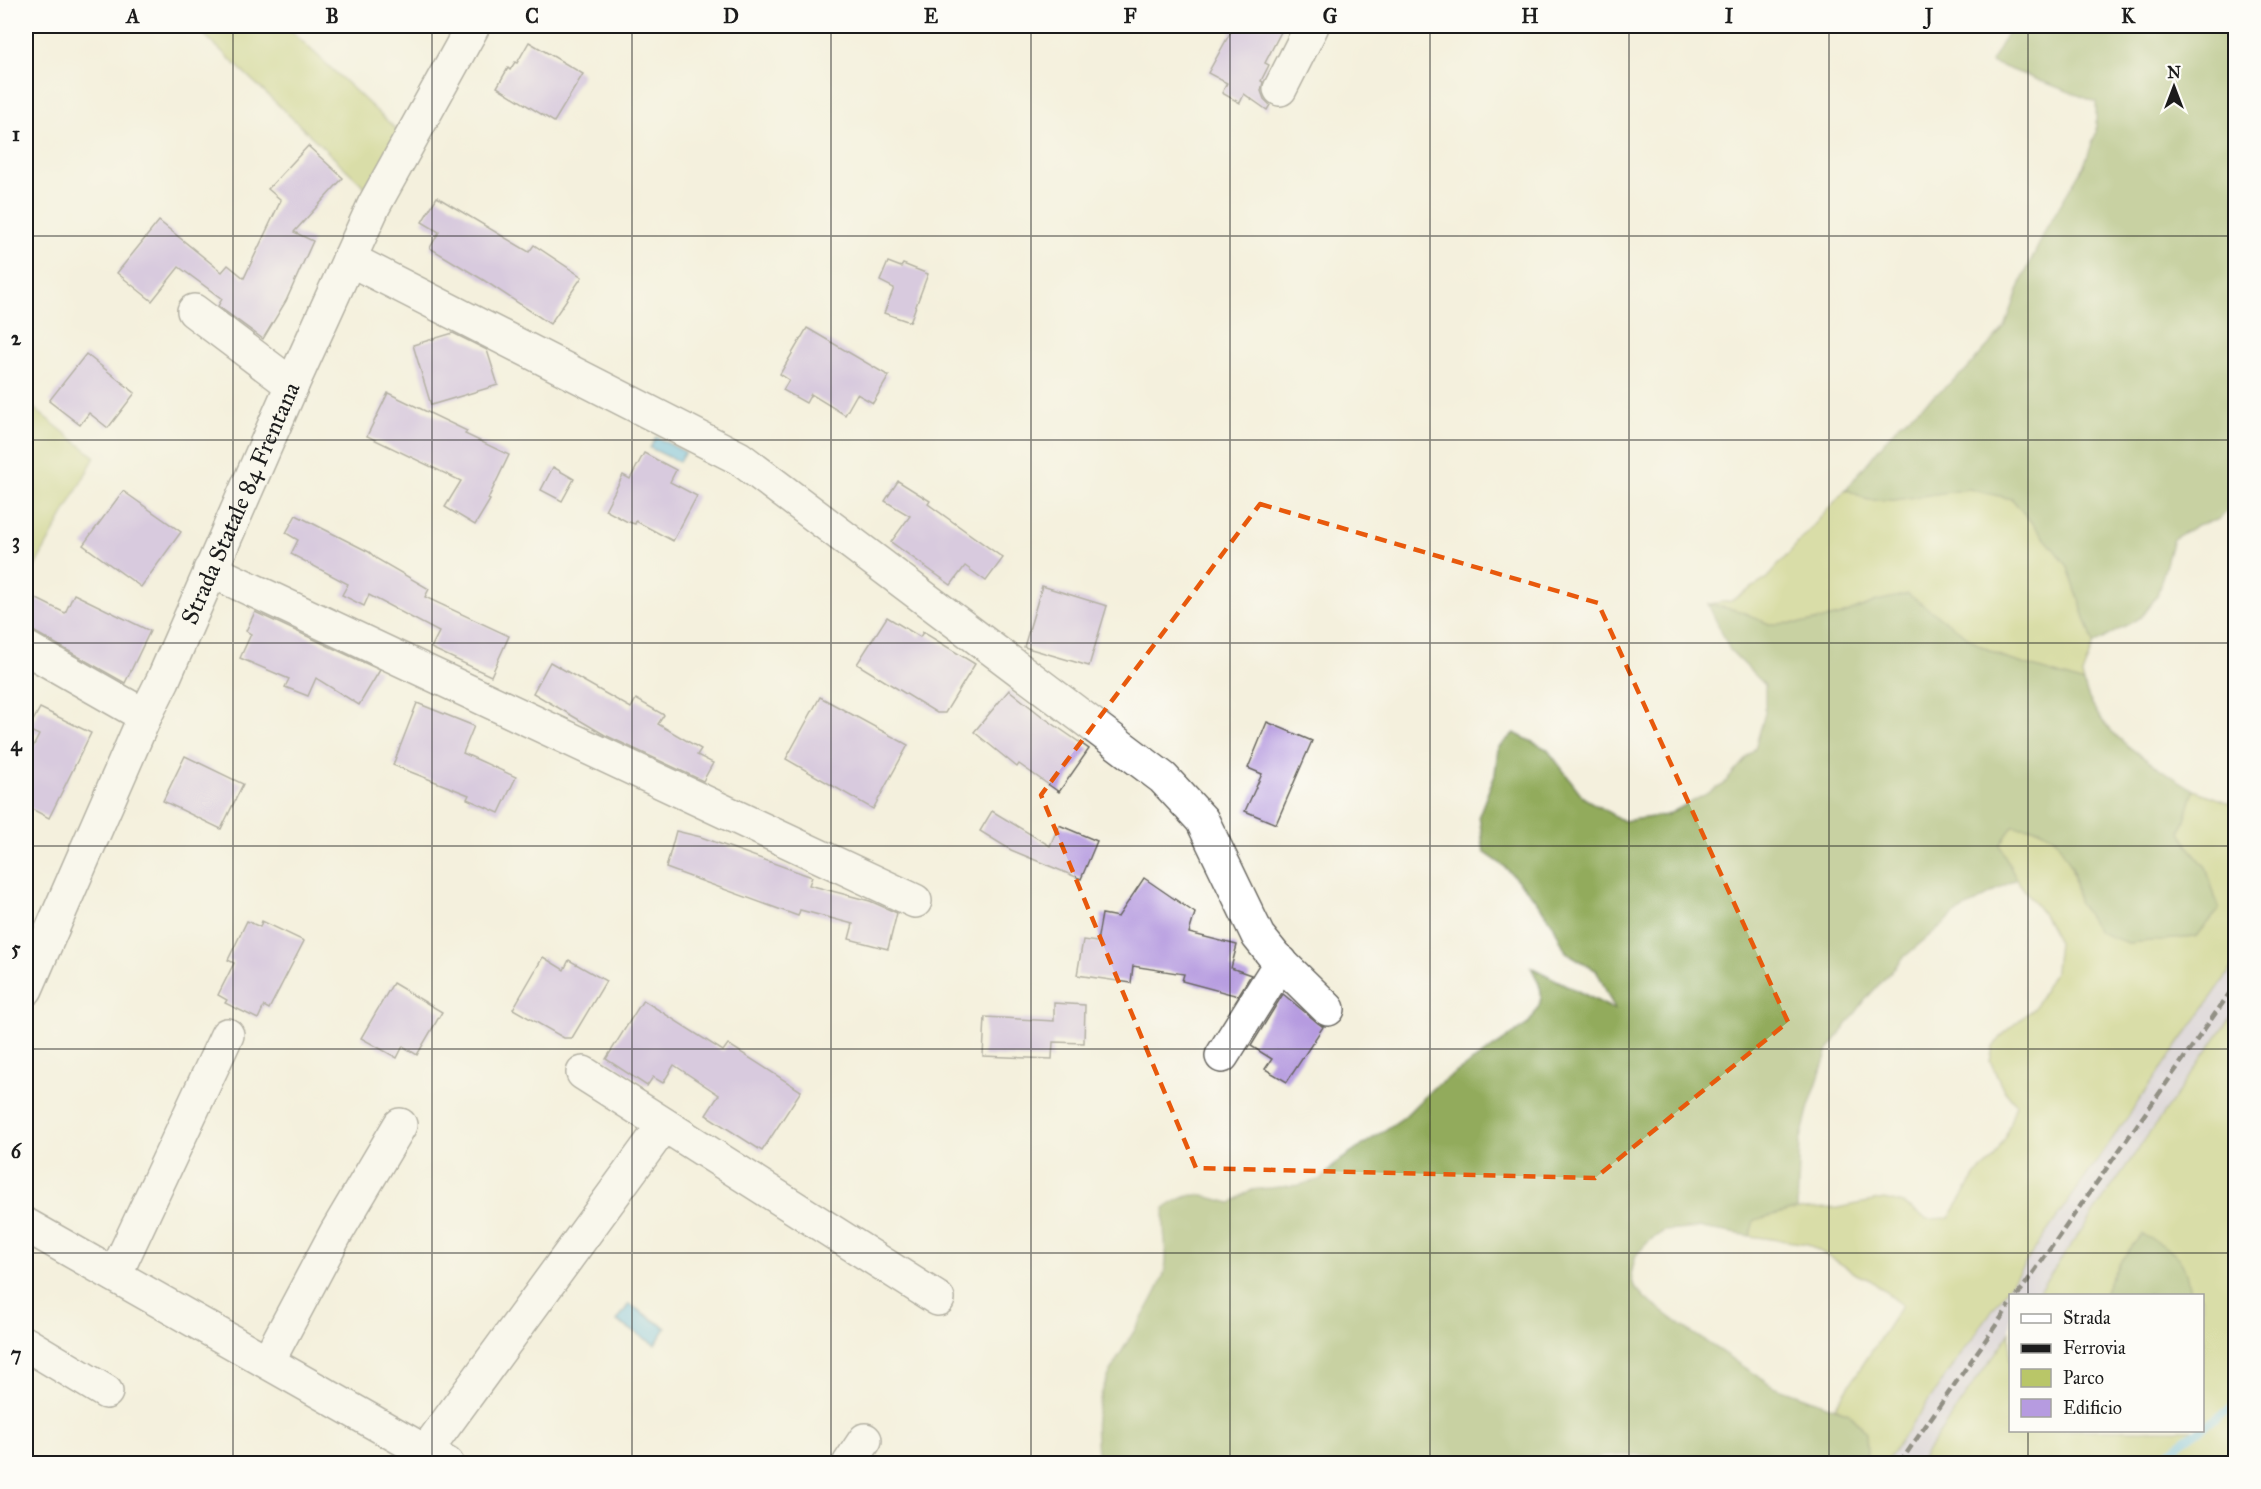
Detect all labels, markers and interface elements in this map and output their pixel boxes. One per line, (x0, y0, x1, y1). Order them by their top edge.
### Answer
text: A (124, 4, 140, 28)
text: B (325, 4, 339, 28)
text: C (525, 4, 539, 28)
text: D (723, 4, 739, 28)
text: E (924, 4, 939, 28)
text: F (1123, 4, 1137, 28)
text: G (1323, 4, 1338, 28)
text: H (1521, 4, 1539, 28)
text: I (1725, 4, 1734, 28)
text: J (1922, 4, 1934, 30)
text: K (2121, 4, 2136, 28)
north arrow (2144, 57, 2204, 117)
text: N (2167, 63, 2181, 82)
text: 1 (12, 122, 20, 146)
text: 2 (11, 326, 22, 350)
street label: Strada Statale 84 Frentana (174, 377, 307, 629)
text: 3 (12, 529, 20, 554)
text: 4 (10, 732, 22, 757)
text: 5 (11, 936, 21, 960)
text: 6 (11, 1139, 23, 1163)
legend (2009, 1294, 2204, 1432)
text: Strada (2063, 1307, 2111, 1329)
text: Ferrovia (2063, 1337, 2126, 1359)
text: 7 (11, 1342, 22, 1366)
text: Parco (2063, 1367, 2104, 1389)
text: Edificio (2063, 1397, 2122, 1419)

